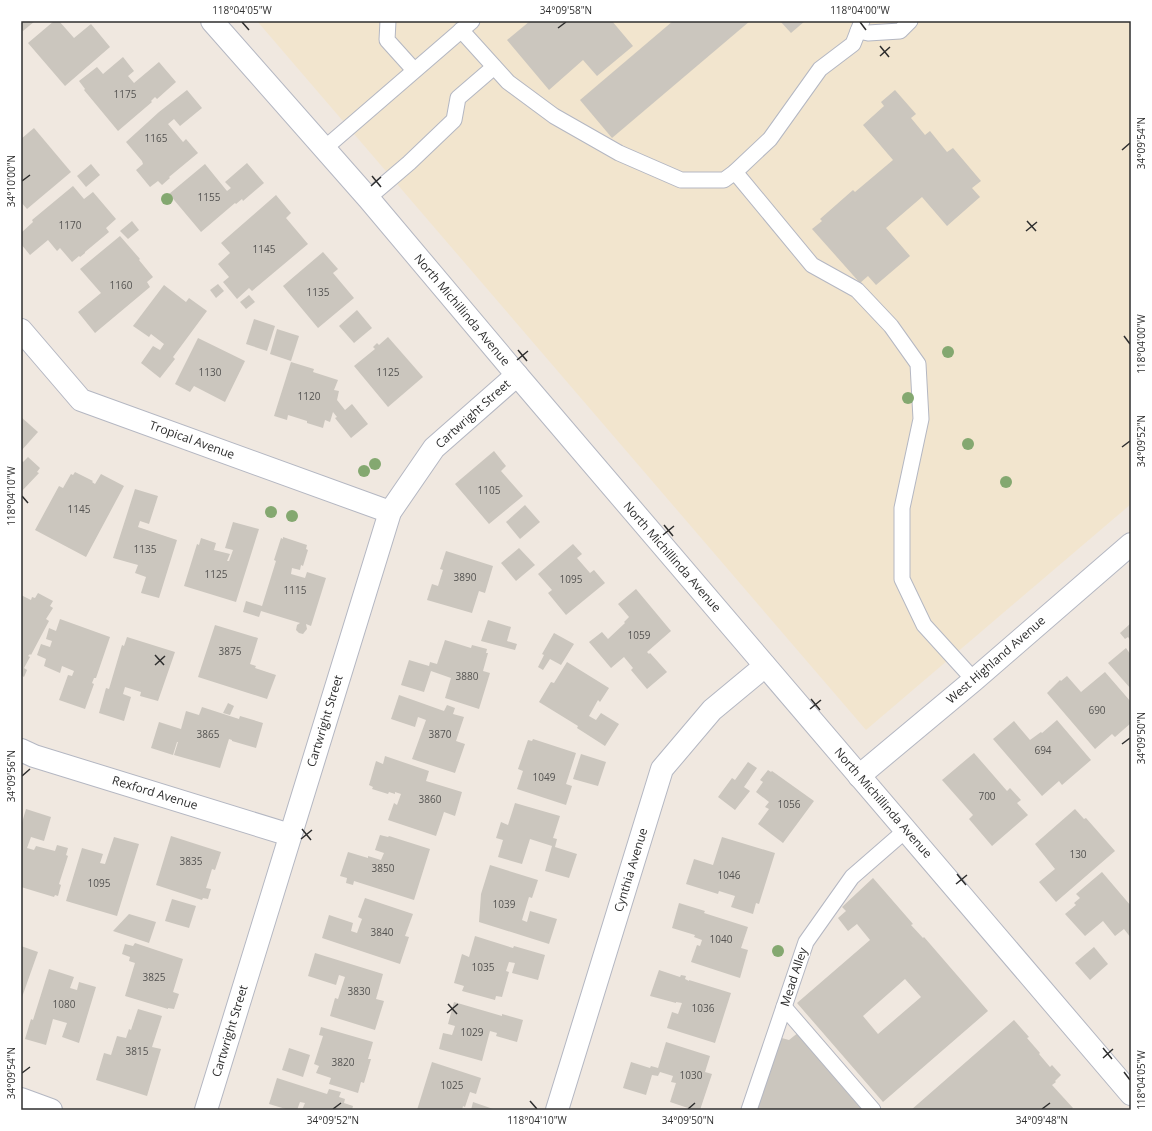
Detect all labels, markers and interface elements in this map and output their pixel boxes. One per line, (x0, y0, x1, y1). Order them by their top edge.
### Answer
text: 118°04'05"W (212, 3, 273, 17)
text: 34°09'58"N (540, 3, 592, 17)
text: 118°04'00"W (830, 3, 891, 17)
house number: 1175 (114, 87, 137, 101)
text: 34°09'54"N (1134, 117, 1148, 169)
house number: 1165 (145, 131, 168, 145)
text: 34°10'00"N (4, 155, 18, 207)
house number: 1155 (198, 190, 221, 204)
house number: 1170 (59, 218, 82, 232)
house number: 1145 (253, 242, 276, 256)
street label: North Michillinda Avenue (410, 250, 514, 369)
house number: 1160 (110, 278, 133, 292)
house number: 1135 (307, 285, 330, 299)
text: 118°04'00"W (1134, 313, 1148, 374)
house number: 1130 (199, 365, 222, 379)
house number: 1125 (377, 365, 400, 379)
street label: Cartwright Street (432, 375, 514, 452)
house number: 1120 (298, 389, 321, 403)
text: 34°09'52"N (1134, 415, 1148, 467)
street label: Tropical Avenue (147, 416, 237, 463)
text: 118°04'10"W (4, 465, 18, 526)
house number: 1105 (478, 483, 501, 497)
street label: North Michillinda Avenue (620, 498, 725, 616)
house number: 1145 (68, 502, 91, 516)
house number: 1135 (134, 542, 157, 556)
house number: 1125 (205, 567, 228, 581)
house number: 3890 (454, 570, 477, 584)
house number: 1095 (560, 572, 583, 586)
house number: 1115 (284, 583, 307, 597)
street label: West Highland Avenue (943, 612, 1049, 707)
house number: 1059 (628, 628, 651, 642)
house number: 3875 (219, 644, 242, 658)
house number: 3880 (456, 669, 479, 683)
street label: Cartwright Street (302, 673, 347, 769)
house number: 690 (1088, 703, 1106, 717)
text: 34°09'50"N (1134, 712, 1148, 764)
house number: 3865 (197, 727, 220, 741)
house number: 3870 (429, 727, 452, 741)
house number: 694 (1034, 743, 1052, 757)
street label: North Michillinda Avenue (831, 744, 936, 862)
text: 34°09'56"N (4, 750, 18, 802)
house number: 1049 (533, 770, 556, 784)
street label: Rexford Avenue (110, 771, 200, 814)
house number: 700 (978, 789, 996, 803)
house number: 3860 (419, 792, 442, 806)
house number: 1056 (778, 797, 801, 811)
street label: Cynthia Avenue (610, 825, 651, 914)
house number: 130 (1069, 847, 1087, 861)
house number: 3835 (180, 854, 203, 868)
house number: 3850 (372, 861, 395, 875)
house number: 1046 (718, 868, 741, 882)
house number: 1095 (88, 876, 111, 890)
house number: 1039 (493, 897, 516, 911)
house number: 3840 (371, 925, 394, 939)
house number: 1040 (710, 932, 733, 946)
street label: Mead Alley (776, 944, 811, 1009)
house number: 1035 (472, 960, 495, 974)
house number: 3825 (143, 970, 166, 984)
street label: Cartwright Street (207, 983, 252, 1079)
house number: 3830 (348, 984, 371, 998)
house number: 1080 (53, 997, 76, 1011)
house number: 1036 (692, 1001, 715, 1015)
house number: 1029 (461, 1025, 484, 1039)
house number: 3815 (126, 1044, 149, 1058)
text: 34°09'54"N (4, 1047, 18, 1099)
text: 118°04'05"W (1134, 1049, 1148, 1110)
house number: 3820 (332, 1055, 355, 1069)
house number: 1030 (680, 1068, 703, 1082)
house number: 1025 (441, 1078, 464, 1092)
text: 34°09'52"N (307, 1113, 359, 1127)
text: 118°04'10"W (507, 1113, 568, 1127)
text: 34°09'50"N (662, 1113, 714, 1127)
text: 34°09'48"N (1016, 1113, 1068, 1127)

